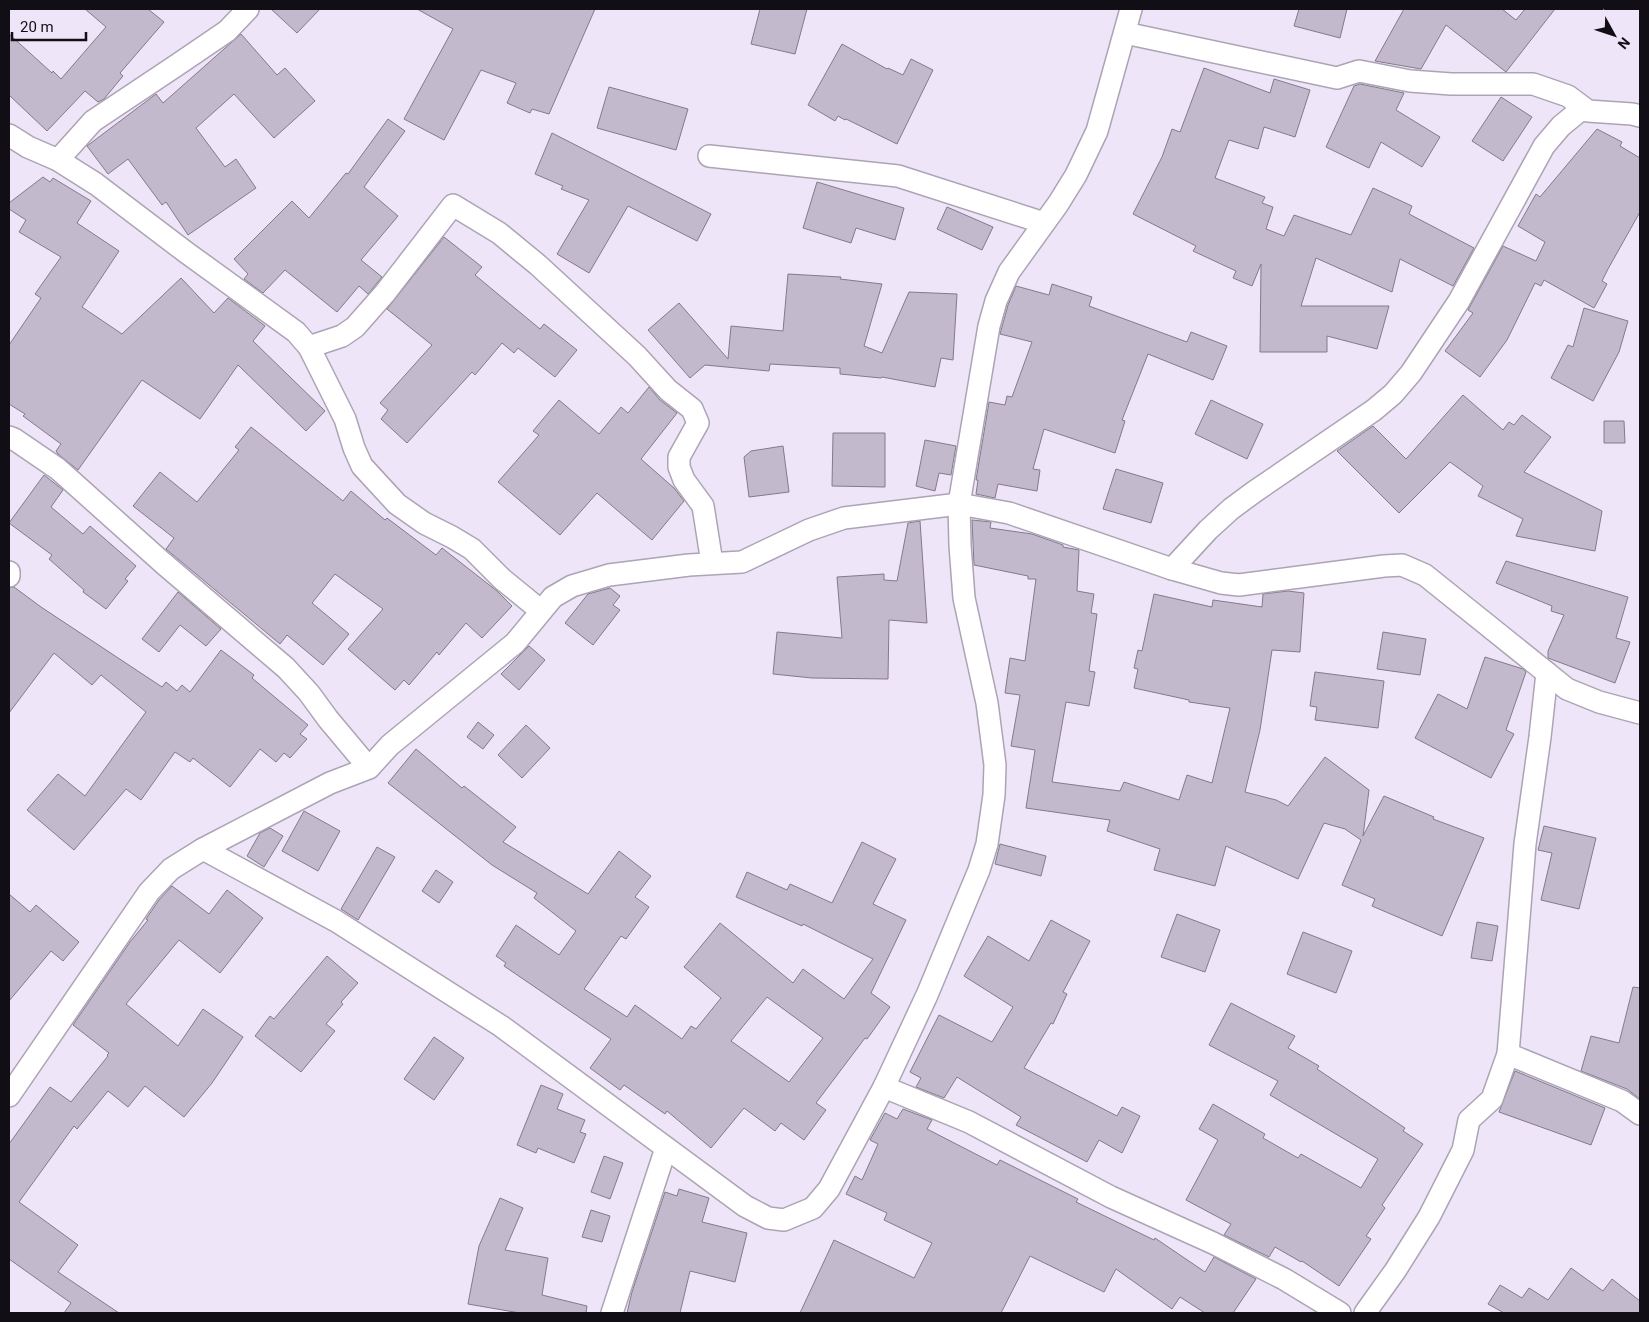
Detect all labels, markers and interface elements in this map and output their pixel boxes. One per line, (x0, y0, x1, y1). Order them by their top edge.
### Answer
scale bar (12, 10, 86, 42)
north arrow (1589, 10, 1639, 60)
text: 20 m (20, 18, 54, 36)
text: N (1615, 34, 1633, 52)

